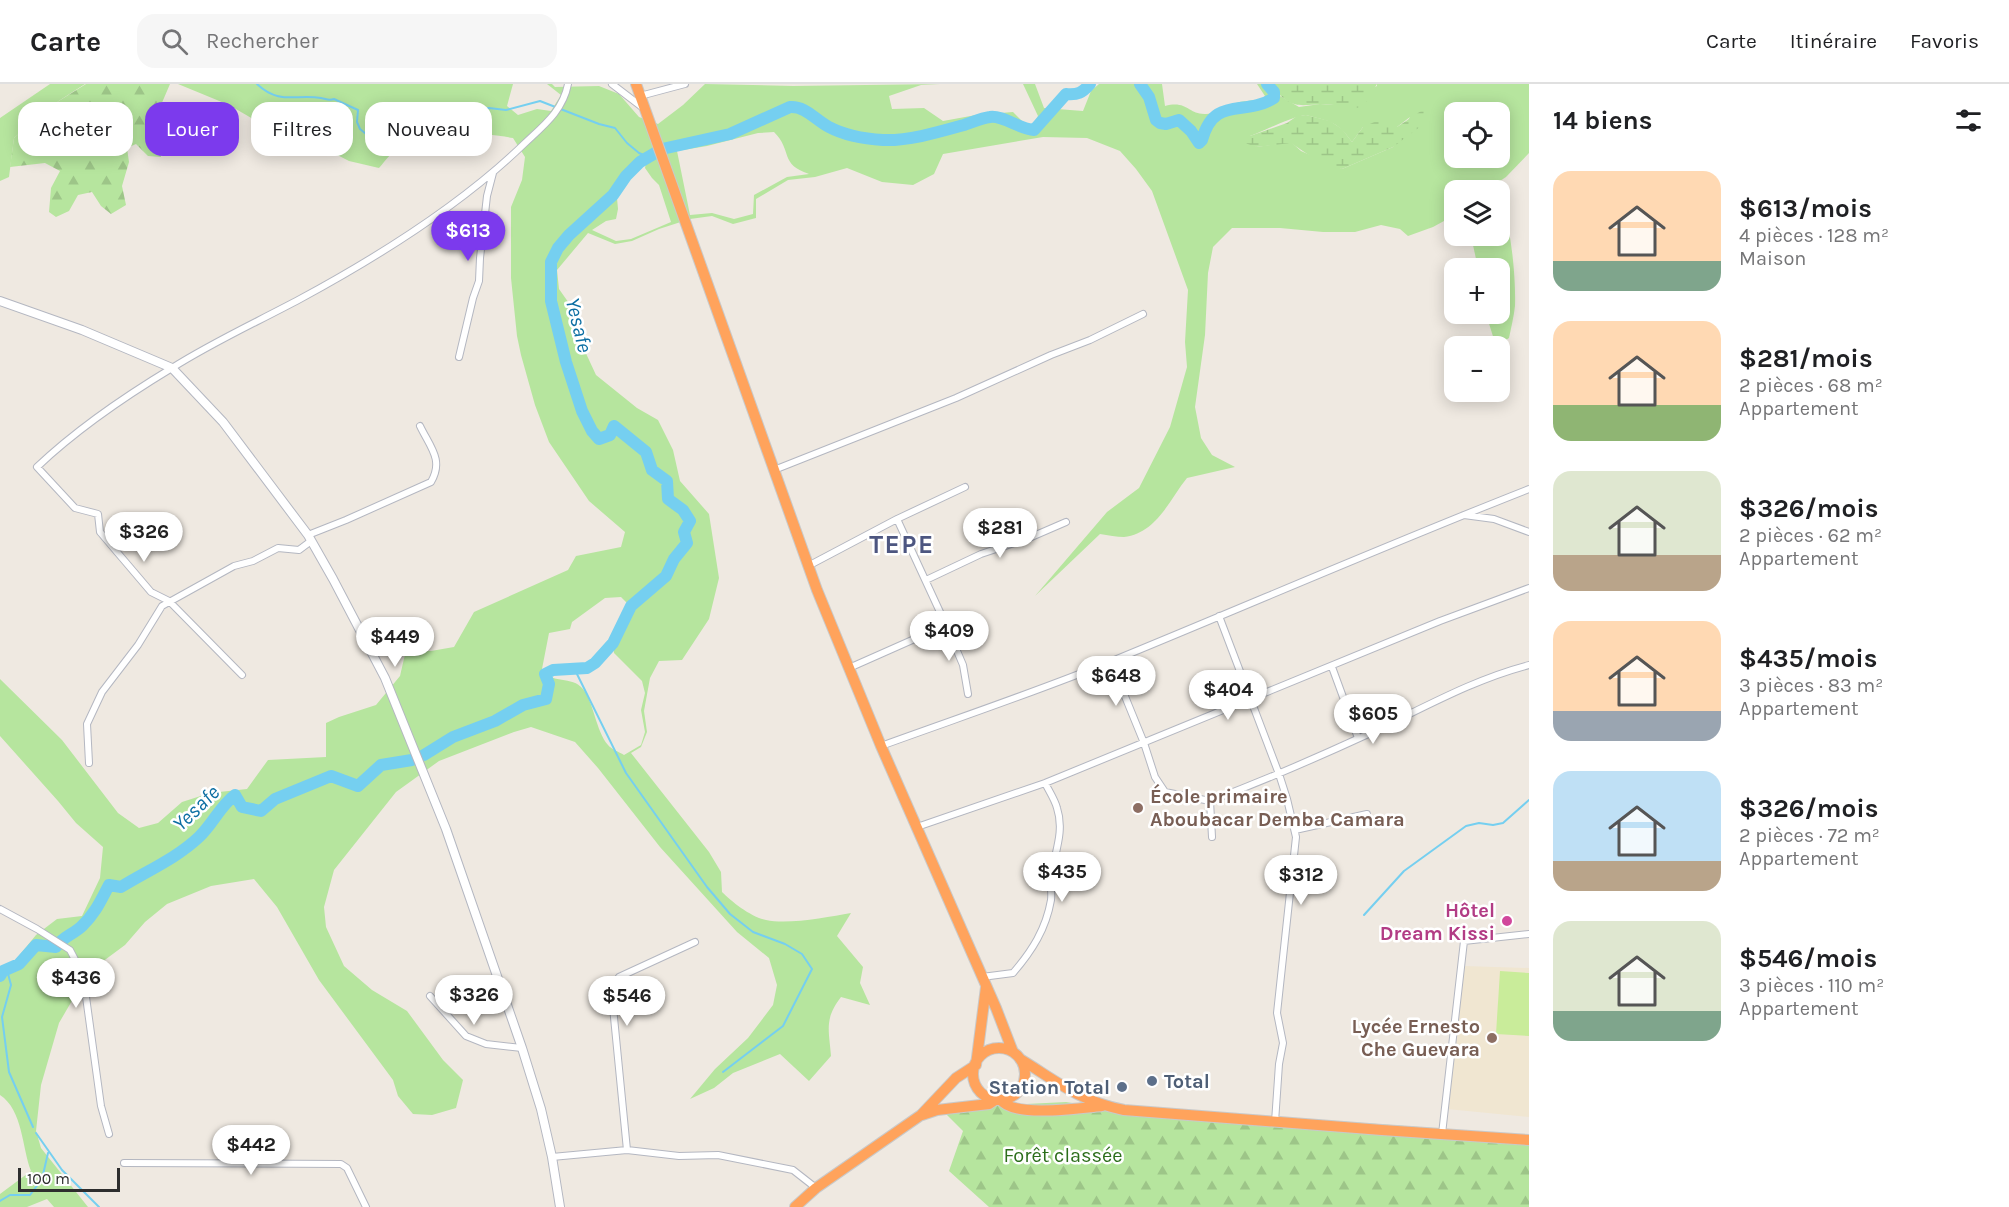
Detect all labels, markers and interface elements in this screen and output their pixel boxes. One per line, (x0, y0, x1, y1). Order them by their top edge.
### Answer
search box (137, 14, 557, 68)
text: Carte (30, 25, 101, 58)
icon: search (158, 25, 191, 58)
text: Rechercher (206, 28, 319, 54)
text: Carte (1706, 29, 1757, 53)
text: Itinéraire (1790, 29, 1877, 53)
text: Favoris (1910, 29, 1979, 53)
chip: Acheter (18, 102, 133, 156)
chip: Louer (145, 102, 239, 156)
chip: Filtres (251, 102, 353, 156)
chip: Nouveau (365, 102, 492, 156)
map controls (1444, 102, 1510, 402)
button: locate (1444, 102, 1510, 168)
icon: filters (1952, 104, 1985, 137)
text: 14 biens (1553, 105, 1653, 136)
button: layers (1444, 180, 1510, 246)
text: $613/mois (1739, 193, 1872, 224)
icon: home (1601, 195, 1673, 267)
pin: $613 (432, 211, 504, 262)
text: $613 (445, 219, 491, 242)
text: 4 pièces · 128 m² (1739, 224, 1889, 247)
text: Maison (1739, 247, 1806, 270)
button: + (1444, 258, 1510, 324)
water label: Yesafe (561, 295, 597, 355)
button: − (1444, 336, 1510, 402)
text: $281/mois (1739, 343, 1873, 374)
icon: home (1601, 345, 1673, 417)
text: 2 pièces · 68 m² (1739, 374, 1883, 397)
text: Appartement (1739, 397, 1858, 420)
text: $326/mois (1739, 493, 1879, 524)
icon: home (1601, 495, 1673, 567)
pin: $281 (964, 508, 1036, 559)
pin: $326 (108, 512, 180, 563)
text: $281 (977, 516, 1023, 539)
text: $326 (119, 520, 169, 543)
text: 2 pièces · 62 m² (1739, 524, 1882, 547)
district label: TEPE (869, 529, 935, 560)
text: Appartement (1739, 547, 1858, 570)
pin: $409 (913, 611, 985, 662)
pin: $449 (359, 617, 431, 668)
text: $409 (924, 619, 974, 642)
text: $449 (370, 625, 420, 648)
text: $435/mois (1739, 643, 1878, 674)
icon: home (1601, 645, 1673, 717)
pin: $648 (1080, 656, 1152, 707)
text: $648 (1091, 664, 1141, 687)
pin: $404 (1192, 670, 1264, 721)
text: 3 pièces · 83 m² (1739, 674, 1883, 697)
text: $404 (1203, 678, 1253, 701)
pin: $605 (1337, 694, 1409, 745)
text: Appartement (1739, 697, 1858, 720)
text: $605 (1348, 702, 1398, 725)
water label: Yesafe (168, 780, 225, 836)
place label: École primaire Aboubacar Demba Camara (1150, 783, 1405, 831)
text: $326/mois (1739, 793, 1879, 824)
icon: home (1601, 795, 1673, 867)
marker: École primaire Aboubacar Demba Camara (1131, 801, 1145, 815)
text: 2 pièces · 72 m² (1739, 824, 1880, 847)
text: Appartement (1739, 847, 1858, 870)
pin: $435 (1026, 852, 1098, 903)
pin: $312 (1265, 855, 1337, 906)
text: $435 (1037, 860, 1087, 883)
text: $312 (1278, 863, 1324, 886)
place label: Hôtel Dream Kissi (1380, 899, 1495, 945)
marker: Hôtel Dream Kissi (1500, 914, 1514, 928)
text: $546/mois (1739, 943, 1877, 974)
icon: home (1601, 945, 1673, 1017)
pin: $436 (40, 958, 112, 1009)
text: $436 (51, 966, 101, 989)
text: 3 pièces · 110 m² (1739, 974, 1884, 997)
pin: $326 (438, 975, 510, 1026)
pin: $546 (591, 976, 663, 1027)
text: $326 (449, 983, 499, 1006)
text: $546 (602, 984, 652, 1007)
text: Appartement (1739, 997, 1858, 1020)
place label: Lycée Ernesto Che Guevara (1351, 1015, 1480, 1061)
marker: Lycée Ernesto Che Guevara (1485, 1031, 1499, 1045)
place label: Total (1164, 1070, 1210, 1093)
marker: Total (1145, 1074, 1159, 1088)
place label: Station Total (989, 1076, 1110, 1099)
marker: Station Total (1115, 1080, 1129, 1094)
pin: $442 (215, 1125, 287, 1176)
text: $442 (226, 1133, 276, 1156)
park label: Forêt classée (1003, 1144, 1123, 1167)
scale bar (18, 1165, 120, 1192)
text: 100 m (27, 1169, 70, 1188)

